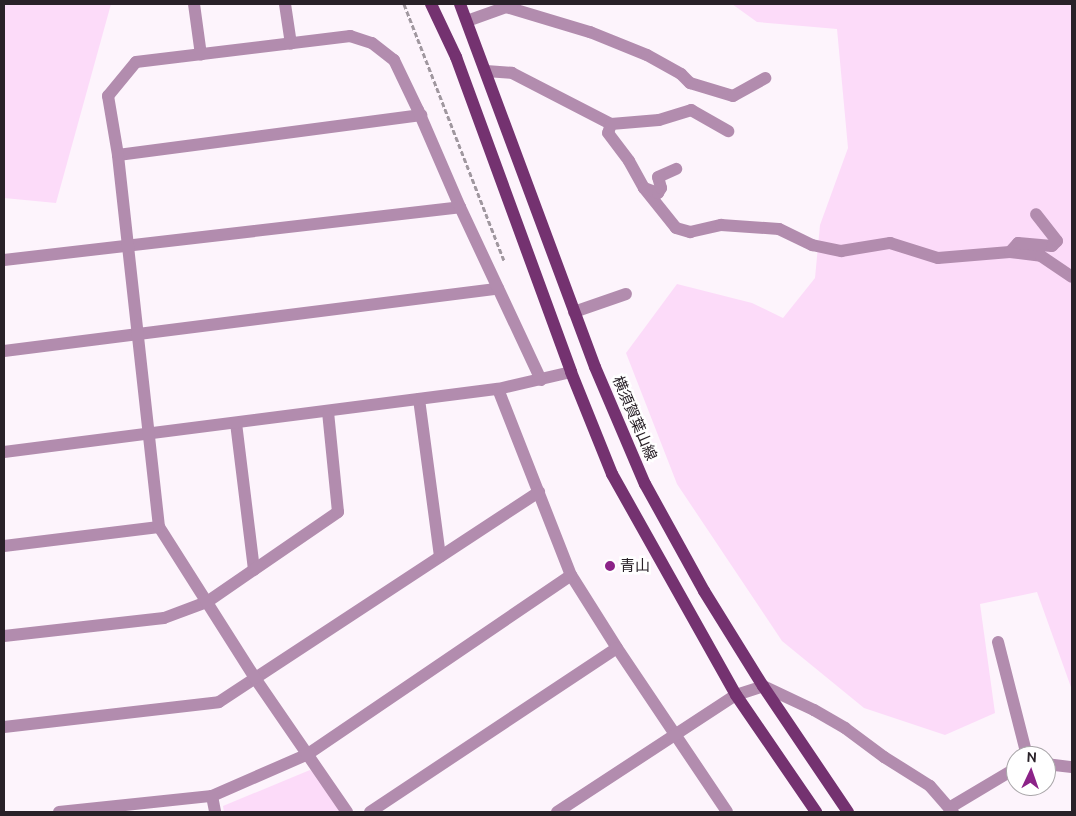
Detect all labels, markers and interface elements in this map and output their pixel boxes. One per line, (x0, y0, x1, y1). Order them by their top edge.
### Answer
street label: 横須賀葉山線 (609, 373, 661, 463)
place label: 青山 (620, 557, 650, 575)
marker: 青山 (604, 560, 616, 572)
north arrow (1006, 746, 1056, 796)
text: N (1026, 749, 1037, 765)

